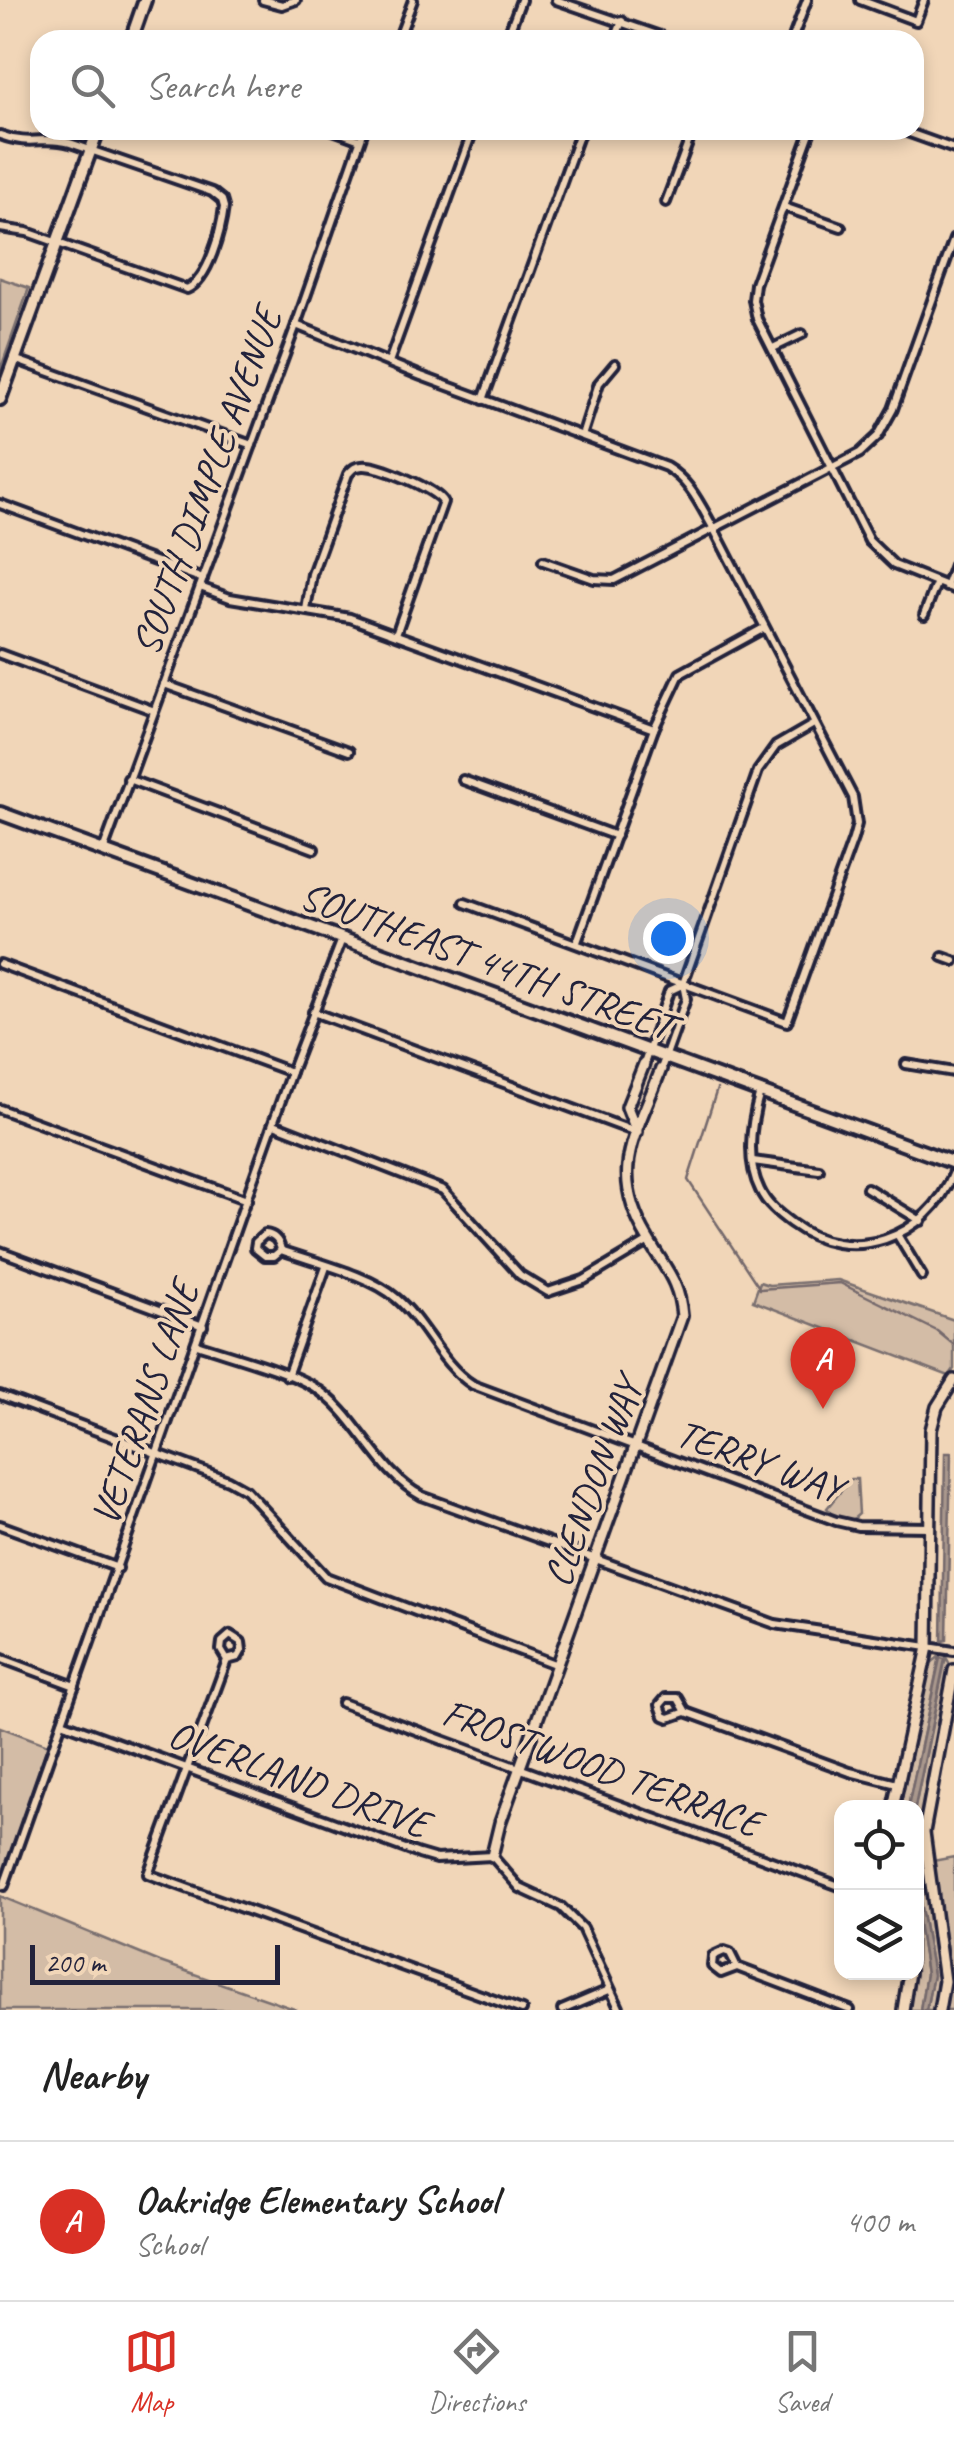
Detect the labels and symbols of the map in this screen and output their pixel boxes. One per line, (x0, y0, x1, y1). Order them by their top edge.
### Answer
street label: SOUTH DIMPLE AVENUE (121, 296, 295, 662)
street label: SOUTHEAST 44TH STREET (293, 870, 689, 1055)
your location (643, 913, 694, 964)
street label: VETERANS LANE (80, 1270, 212, 1532)
pin: A (790, 1326, 856, 1409)
street label: CLENDON WAY (532, 1364, 656, 1593)
street label: TERRY WAY (670, 1408, 854, 1516)
street label: FROSTWOOD TERRACE (436, 1687, 772, 1850)
street label: OVERLAND DRIVE (162, 1709, 440, 1851)
scale bar (30, 1940, 280, 1984)

